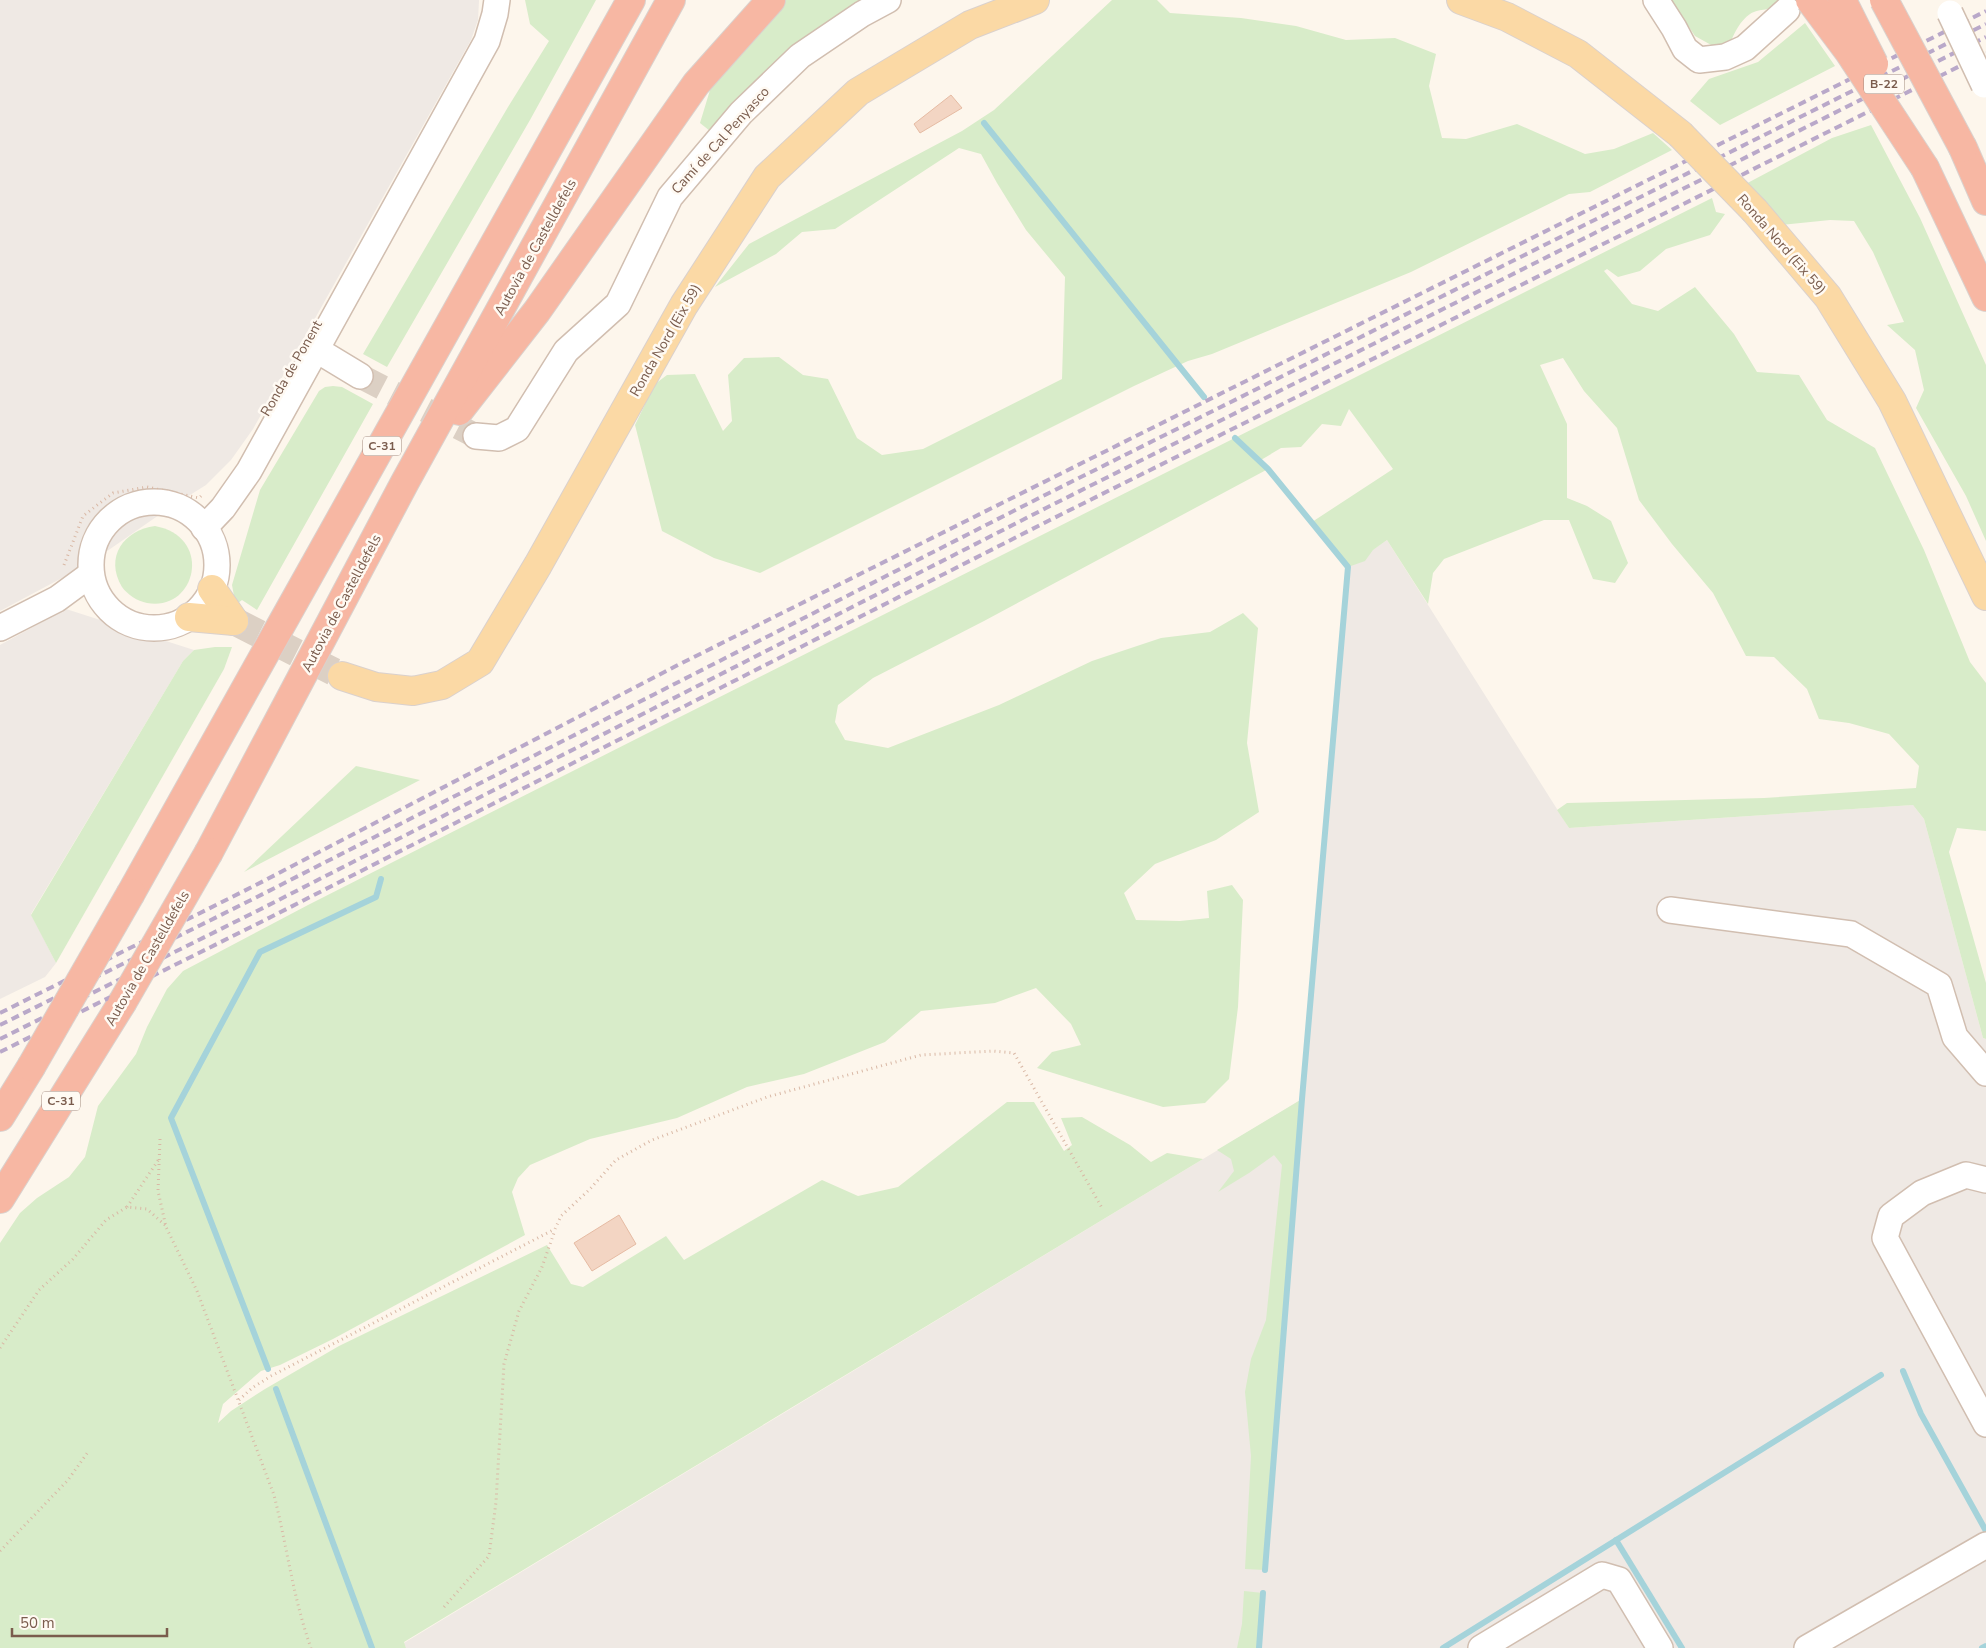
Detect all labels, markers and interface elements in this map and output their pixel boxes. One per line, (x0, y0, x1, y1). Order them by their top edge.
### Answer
road number: B-22 (1864, 74, 1904, 94)
street label: Camí de Cal Penyasco (667, 82, 774, 198)
street label: Autovia de Castelldefels (490, 175, 581, 319)
street label: Ronda Nord (Eix 59) (1733, 190, 1830, 298)
street label: Ronda Nord (Eix 59) (625, 281, 705, 400)
street label: Ronda de Ponent (256, 317, 327, 420)
road number: C-31 (363, 436, 401, 456)
street label: Autovia de Castelldefels (297, 531, 386, 675)
street label: Autovia de Castelldefels (101, 887, 194, 1029)
road number: C-31 (42, 1092, 80, 1110)
scale bar (12, 1606, 168, 1638)
text: 50 m (20, 1613, 55, 1633)

